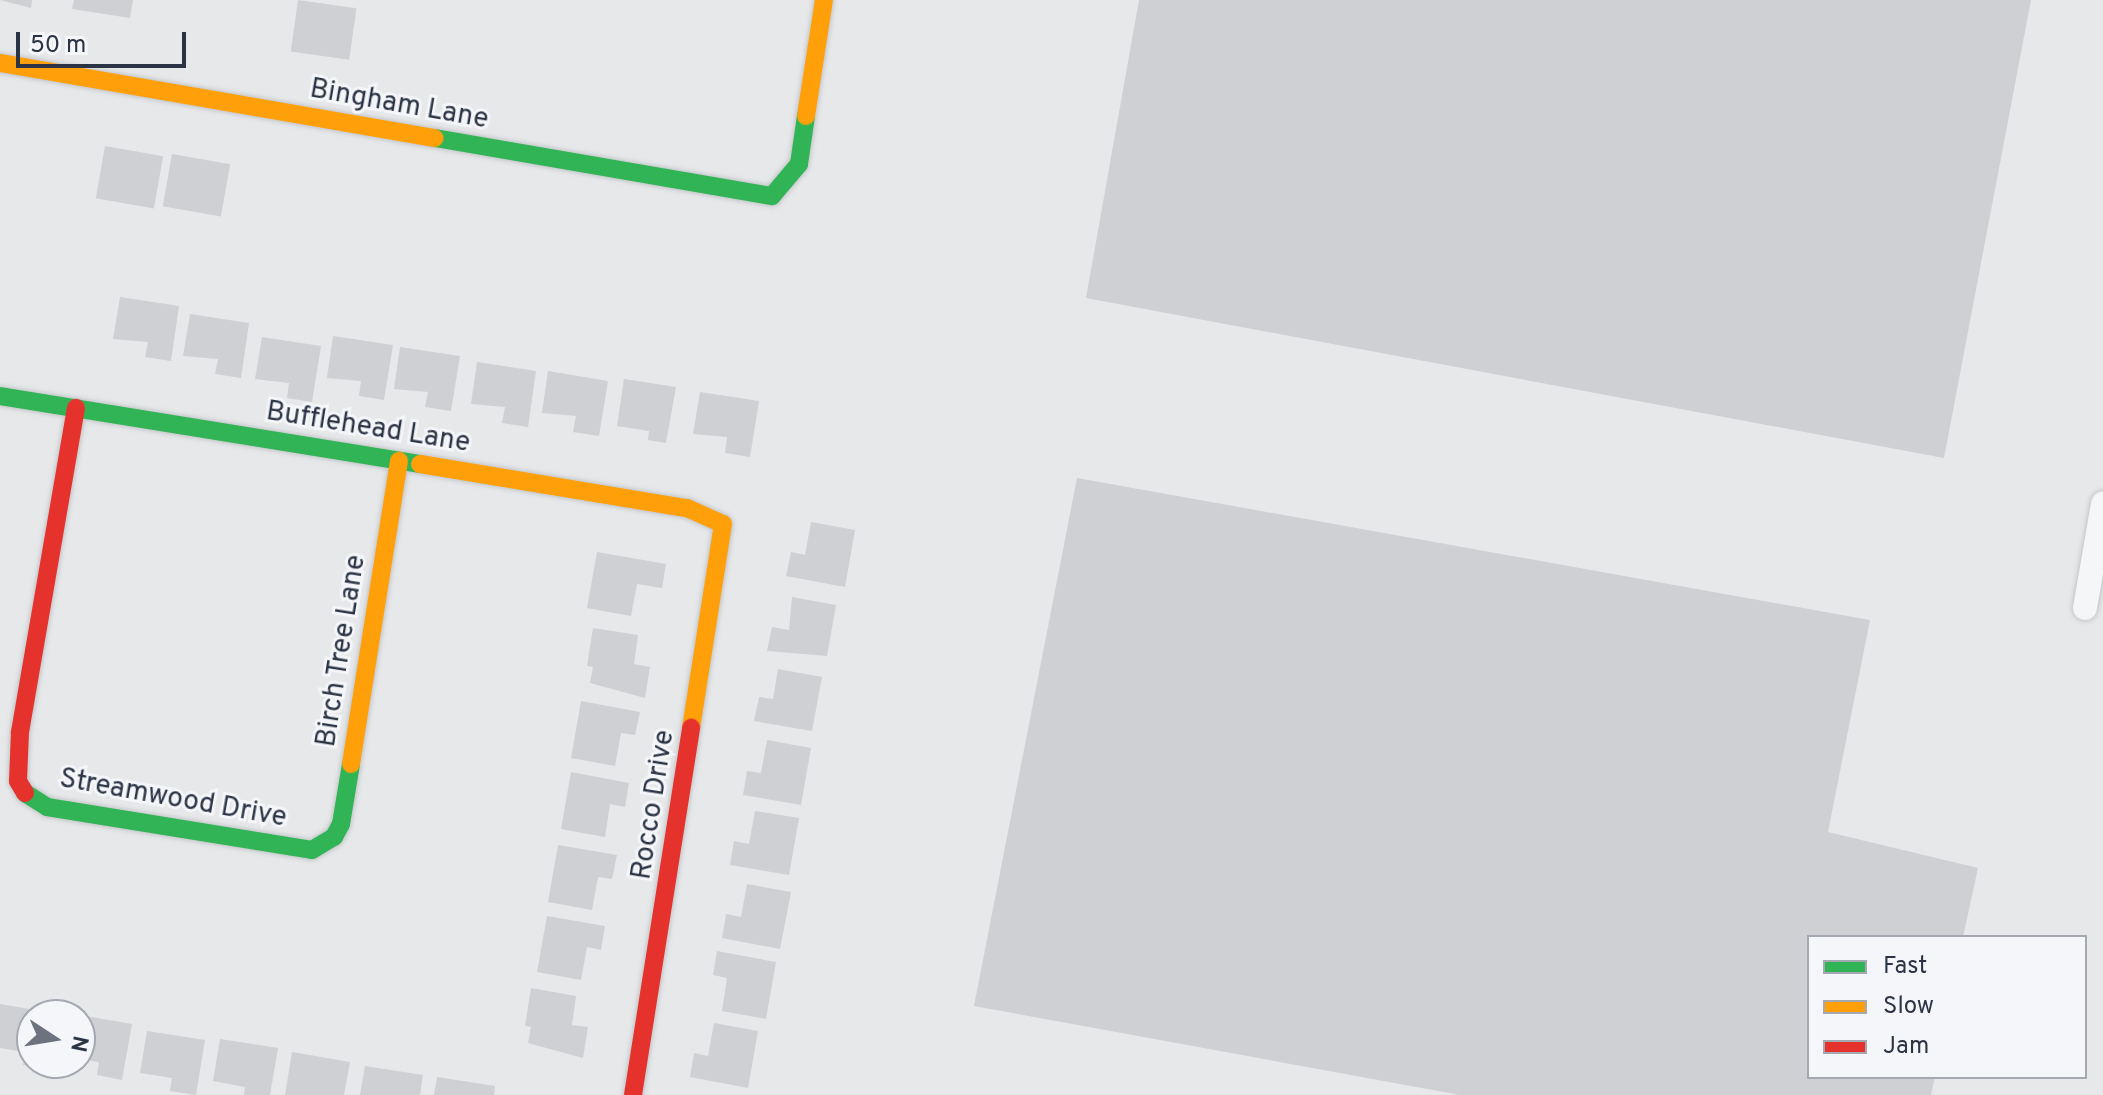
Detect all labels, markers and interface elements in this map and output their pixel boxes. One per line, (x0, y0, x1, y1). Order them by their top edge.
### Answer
scale bar (20, 16, 190, 66)
text: 50 m (30, 31, 86, 61)
street label: Bingham Lane (307, 73, 491, 137)
street label: Bufflehead Lane (264, 395, 472, 461)
street label: Birch Tree Lane (310, 552, 374, 750)
street label: Rocco Drive (626, 728, 682, 882)
street label: Streamwood Drive (57, 762, 289, 836)
legend (1807, 935, 2087, 1079)
text: Fast (1883, 952, 1927, 982)
text: Slow (1883, 992, 1934, 1022)
north arrow (16, 999, 96, 1079)
text: Jam (1883, 1032, 1929, 1062)
text: N (63, 1033, 93, 1054)

